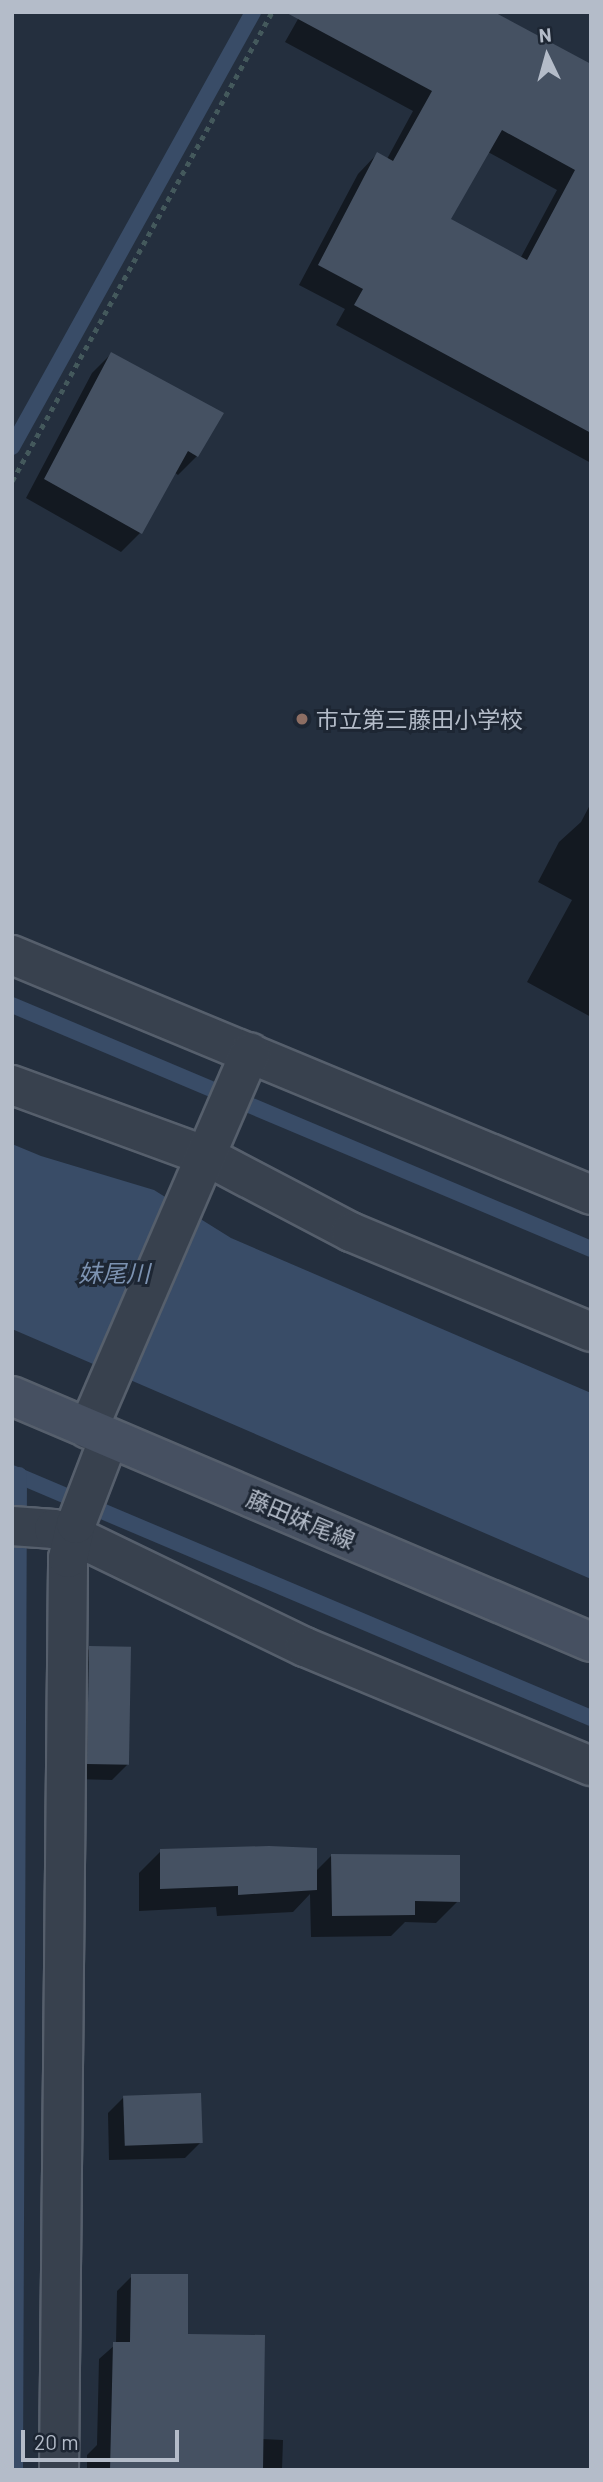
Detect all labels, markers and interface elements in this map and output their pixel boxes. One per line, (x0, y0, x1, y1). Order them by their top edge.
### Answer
north arrow (512, 21, 582, 91)
text: N (538, 23, 552, 47)
place label: 市立第三藤田小学校 (316, 705, 523, 733)
marker: 市立第三藤田小学校 (294, 711, 310, 727)
water label: 妹尾川 (78, 1259, 150, 1287)
street label: 藤田妹尾線 (243, 1484, 359, 1554)
scale bar (24, 2416, 182, 2460)
text: 20 m (34, 2429, 79, 2454)

